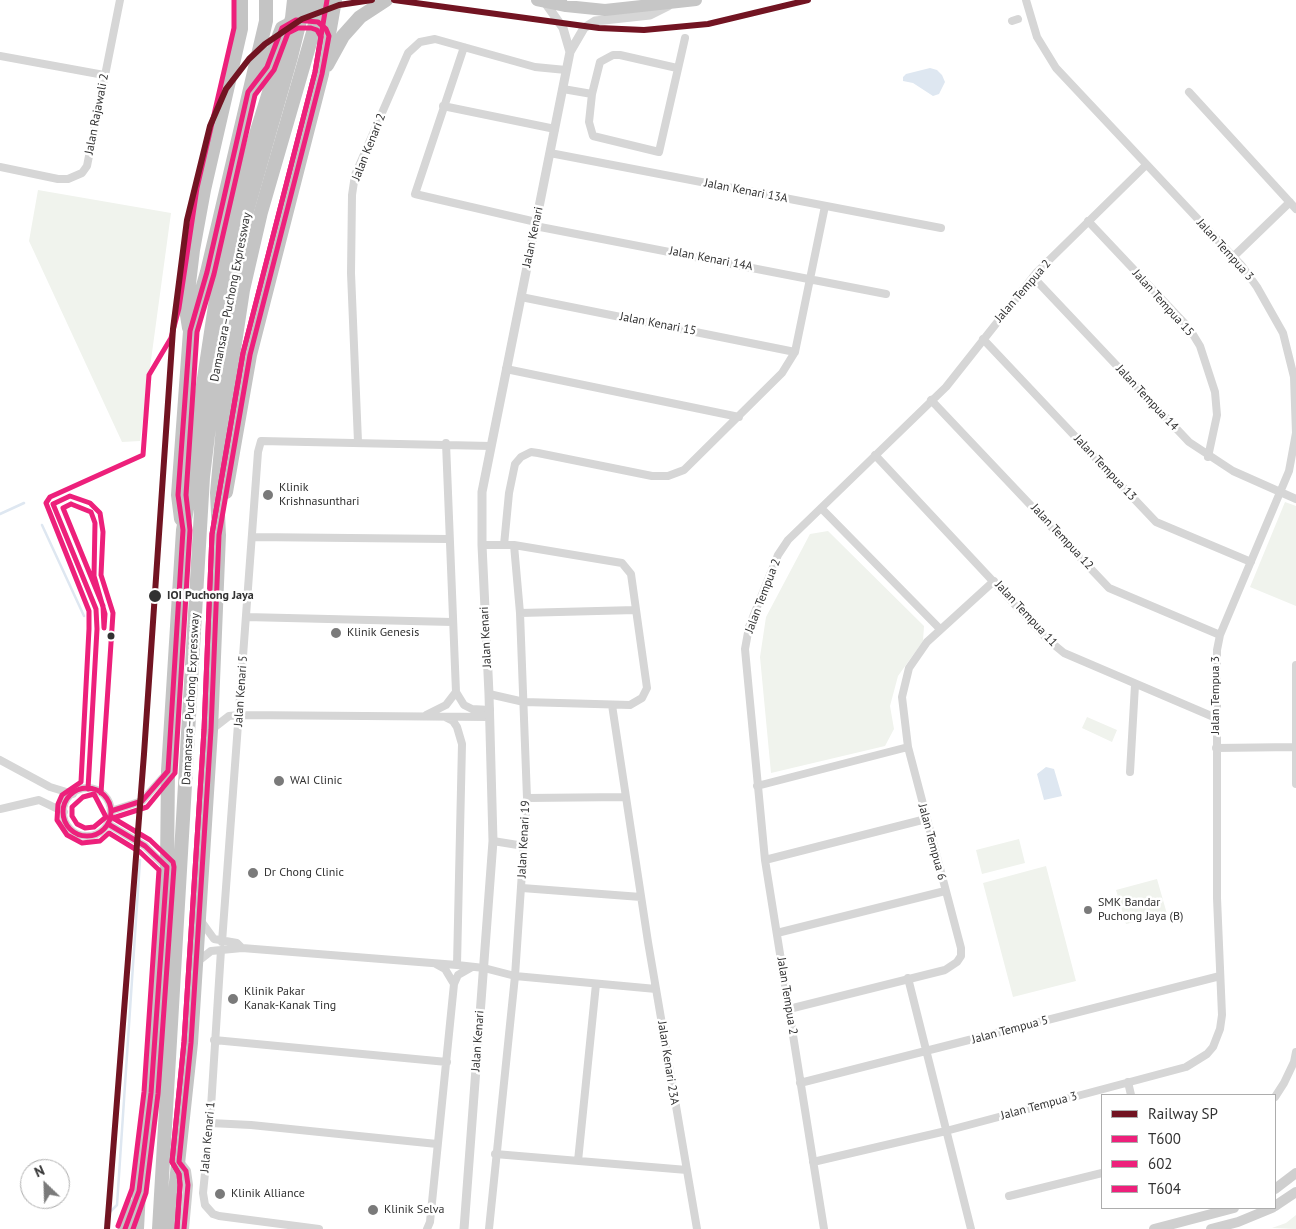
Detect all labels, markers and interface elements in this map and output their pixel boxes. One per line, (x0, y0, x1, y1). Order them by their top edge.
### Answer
street label: Jalan Rajawali 2 (82, 72, 112, 156)
street label: Jalan Kenari 2 (349, 111, 389, 183)
street label: Jalan Kenari 13A (703, 176, 789, 206)
street label: Jalan Kenari (520, 206, 546, 268)
street label: Damansara–Puchong Expressway (208, 211, 254, 383)
street label: Jalan Tempua 3 (1193, 216, 1257, 284)
street label: Jalan Kenari 14A (668, 244, 754, 274)
street label: Jalan Tempua 2 (992, 257, 1054, 325)
street label: Jalan Tempua 15 (1129, 267, 1197, 339)
street label: Jalan Kenari 15 (619, 310, 697, 338)
street label: Jalan Tempua 14 (1113, 362, 1181, 434)
street label: Jalan Tempua 13 (1071, 432, 1139, 504)
place label: Klinik Krishnasunthari (279, 481, 359, 509)
marker: Klinik Krishnasunthari (261, 488, 275, 502)
street label: Jalan Tempua 12 (1028, 501, 1096, 573)
street label: Jalan Tempua 2 (742, 557, 784, 635)
street label: Jalan Tempua 11 (992, 578, 1060, 650)
marker: IOI Puchong Jaya (147, 588, 163, 604)
place label: IOI Puchong Jaya (167, 589, 254, 603)
street label: Jalan Kenari (477, 606, 495, 668)
street label: Damansara–Puchong Expressway (179, 613, 203, 785)
marker: Klinik Genesis (329, 626, 343, 640)
place label: Klinik Genesis (347, 626, 419, 640)
unlabelled marker (106, 631, 116, 641)
street label: Jalan Kenari 5 (231, 655, 251, 727)
street label: Jalan Tempua 3 (1209, 656, 1223, 734)
marker: WAI Clinic (272, 774, 286, 788)
place label: WAI Clinic (290, 774, 342, 788)
street label: Jalan Kenari 19 (515, 800, 533, 878)
street label: Jalan Tempua 6 (915, 802, 949, 882)
marker: Dr Chong Clinic (246, 866, 260, 880)
place label: Dr Chong Clinic (264, 866, 344, 880)
place label: SMK Bandar Puchong Jaya (B) (1098, 896, 1183, 924)
marker: SMK Bandar Puchong Jaya (B) (1082, 904, 1094, 916)
street label: Jalan Tempua 2 (774, 956, 800, 1036)
place label: Klinik Pakar Kanak-Kanak Ting (244, 985, 336, 1013)
marker: Klinik Pakar Kanak-Kanak Ting (226, 992, 240, 1006)
street label: Jalan Kenari (469, 1010, 487, 1072)
street label: Jalan Tempua 5 (970, 1013, 1050, 1047)
street label: Jalan Kenari 23A (654, 1020, 682, 1106)
street label: Jalan Tempua 3 (999, 1089, 1079, 1123)
legend (1101, 1094, 1276, 1209)
street label: Jalan Kenari 1 (198, 1101, 218, 1173)
text: Railway SP (1148, 1104, 1218, 1123)
text: T600 (1148, 1129, 1181, 1148)
text: 602 (1148, 1154, 1173, 1173)
north arrow (20, 1159, 70, 1209)
text: N (31, 1161, 47, 1181)
text: T604 (1148, 1179, 1181, 1198)
marker: Klinik Alliance (213, 1187, 227, 1201)
place label: Klinik Alliance (231, 1187, 305, 1201)
marker: Klinik Selva (366, 1203, 380, 1217)
place label: Klinik Selva (384, 1203, 444, 1217)

